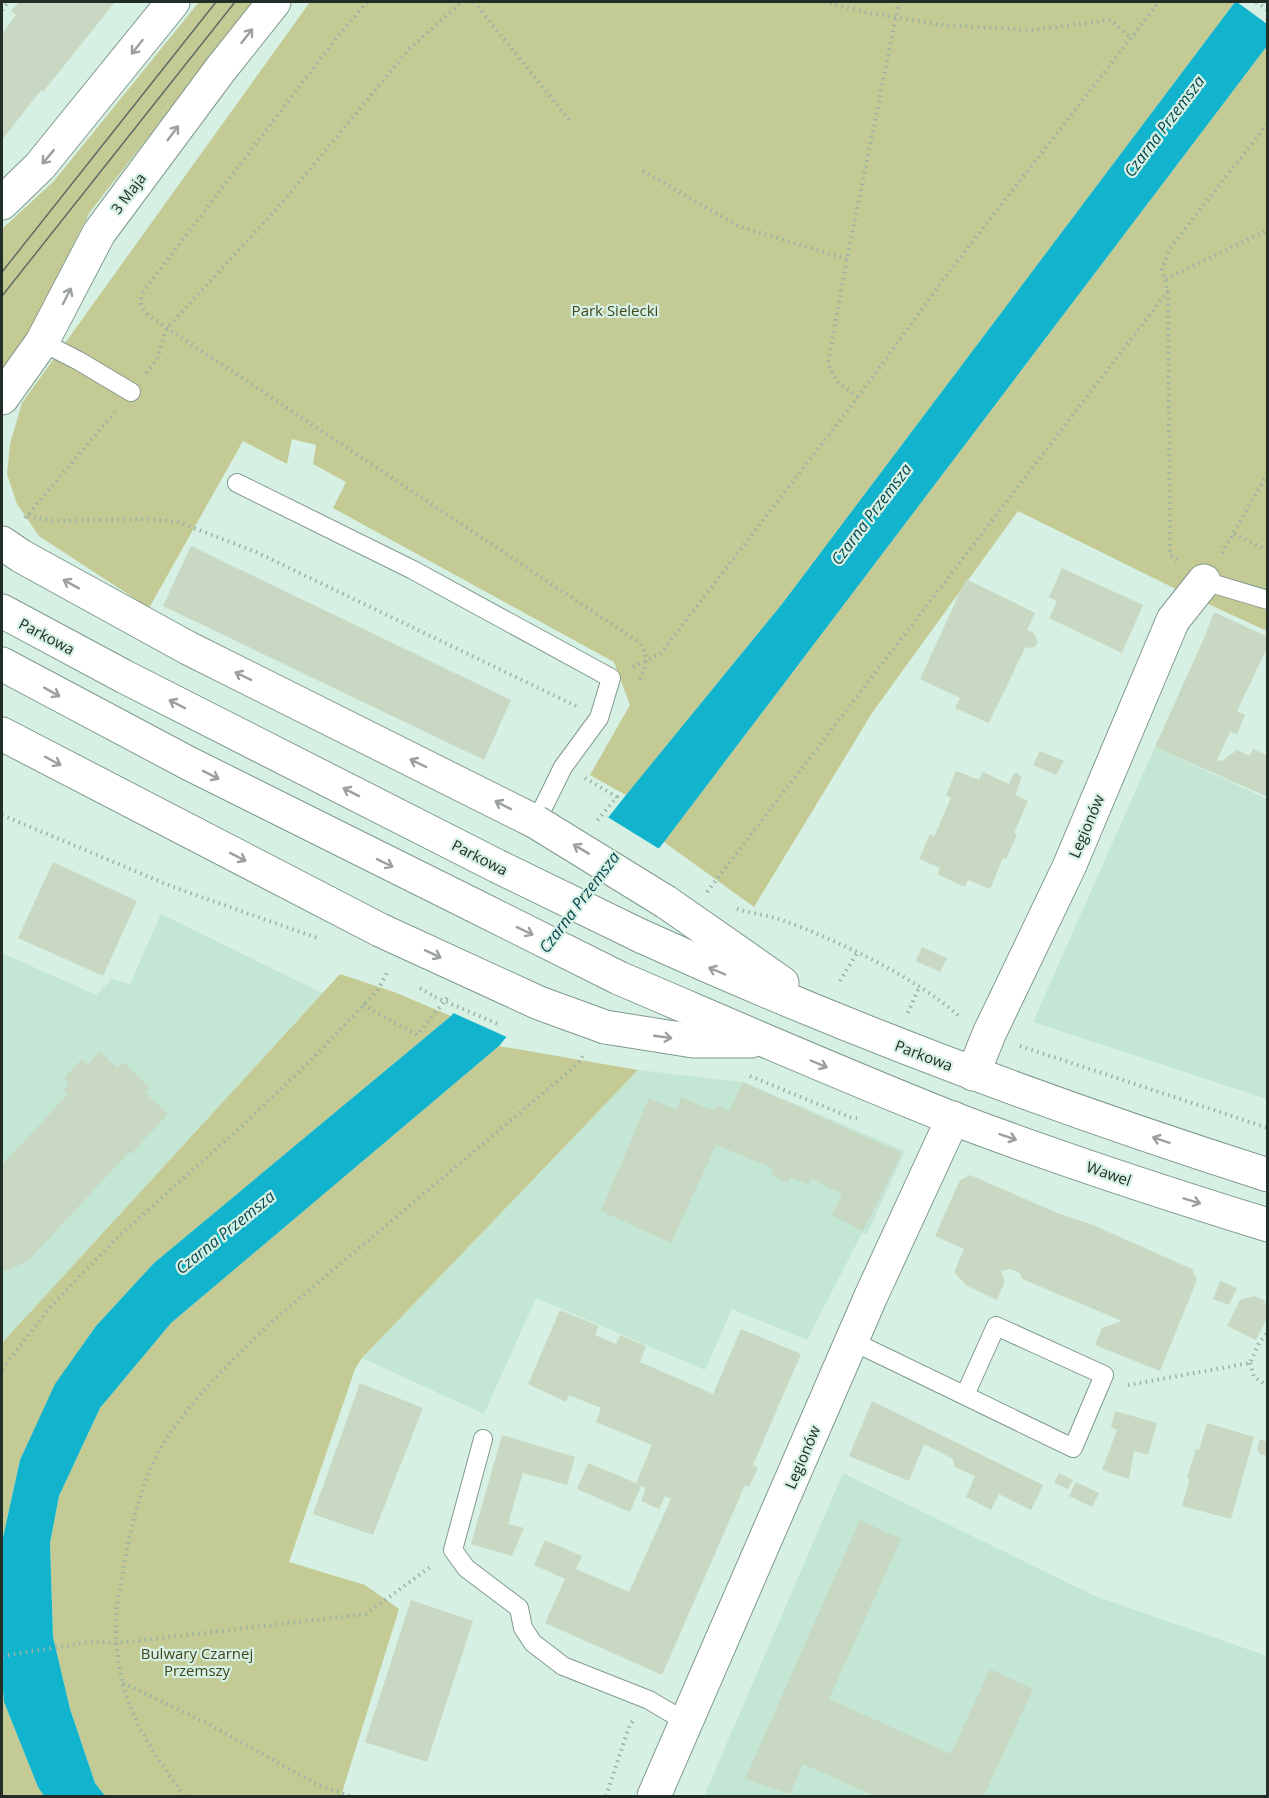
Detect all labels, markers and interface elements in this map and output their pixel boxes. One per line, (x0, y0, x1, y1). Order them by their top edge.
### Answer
one-way arrow (240, 28, 253, 44)
one-way arrow (130, 39, 143, 55)
water label: Czarna Przemsza (1119, 71, 1209, 181)
one-way arrow (167, 125, 179, 141)
one-way arrow (41, 149, 55, 164)
street label: 3 Maja (106, 168, 150, 218)
one-way arrow (61, 287, 73, 305)
park label: Park Sielecki (572, 300, 658, 320)
water label: Czarna Przemsza (826, 459, 916, 569)
one-way arrow (63, 578, 80, 590)
street label: Parkowa (16, 613, 78, 659)
one-way arrow (235, 670, 252, 682)
one-way arrow (43, 686, 60, 698)
one-way arrow (169, 697, 187, 709)
one-way arrow (44, 756, 62, 767)
one-way arrow (409, 756, 427, 768)
one-way arrow (202, 769, 219, 781)
one-way arrow (342, 785, 360, 797)
street label: Legionów (1064, 791, 1108, 861)
one-way arrow (495, 799, 513, 811)
street label: Parkowa (449, 834, 511, 880)
one-way arrow (573, 843, 590, 855)
water label: Czarna Przemsza (534, 847, 624, 957)
one-way arrow (229, 851, 246, 863)
one-way arrow (376, 857, 394, 869)
one-way arrow (516, 926, 534, 938)
one-way arrow (424, 949, 442, 961)
one-way arrow (709, 965, 727, 976)
one-way arrow (652, 1032, 672, 1043)
street label: Parkowa (892, 1035, 956, 1075)
one-way arrow (810, 1059, 828, 1070)
one-way arrow (998, 1133, 1017, 1144)
one-way arrow (1152, 1134, 1171, 1145)
street label: Wawel (1084, 1156, 1134, 1190)
water label: Czarna Przemsza (171, 1185, 279, 1279)
one-way arrow (1182, 1196, 1201, 1207)
street label: Legionów (780, 1422, 824, 1492)
park label: Bulwary Czarnej Przemszy (141, 1643, 253, 1680)

